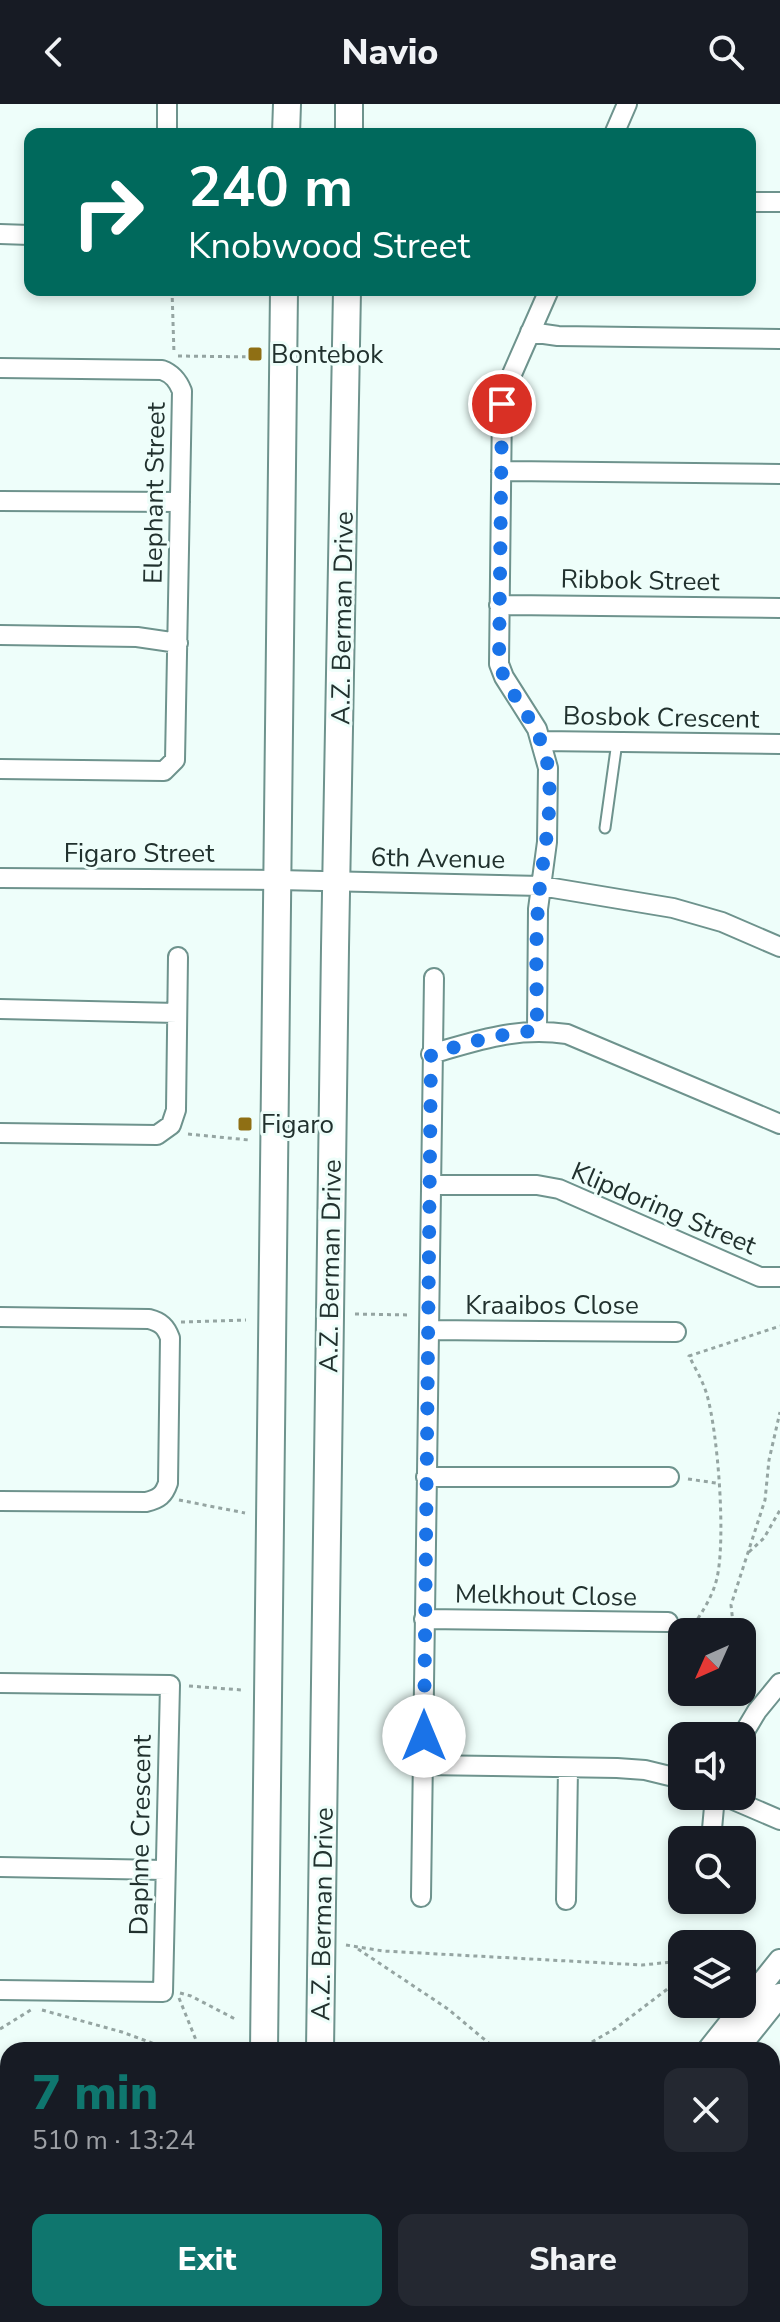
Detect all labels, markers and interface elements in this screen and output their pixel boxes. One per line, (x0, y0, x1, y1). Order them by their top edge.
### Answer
text: Navio (341, 28, 439, 77)
icon: back (32, 30, 76, 74)
icon: search (704, 30, 748, 74)
text: 240 m (188, 149, 353, 226)
icon: right (56, 160, 160, 264)
text: Knobwood Street (188, 222, 470, 271)
place label: Bontebok (271, 337, 384, 372)
marker: Bontebok (246, 345, 264, 363)
pin (468, 370, 536, 438)
icon: arrive (480, 382, 524, 426)
street label: Elephant Street (135, 401, 174, 584)
street label: A.Z. Berman Drive (323, 511, 362, 725)
street label: Ribbok Street (560, 562, 721, 599)
street label: Bosbok Crescent (563, 698, 760, 737)
street label: Figaro Street (64, 836, 215, 871)
street label: 6th Avenue (370, 840, 506, 877)
place label: Figaro (261, 1107, 334, 1142)
marker: Figaro (236, 1115, 254, 1133)
street label: Klipdoring Street (566, 1154, 762, 1264)
street label: A.Z. Berman Drive (311, 1159, 350, 1373)
street label: Kraaibos Close (465, 1288, 639, 1323)
street label: Melkhout Close (455, 1576, 637, 1615)
north arrow (668, 1618, 756, 1706)
map controls (668, 1618, 756, 2018)
position arrow (382, 1694, 466, 1778)
button: sound (668, 1722, 756, 1810)
street label: Daphne Crescent (121, 1733, 160, 1936)
street label: A.Z. Berman Drive (303, 1807, 342, 2021)
button: search (668, 1826, 756, 1914)
button: layers (668, 1930, 756, 2018)
text: 7 min (32, 2060, 158, 2126)
button: close (664, 2068, 748, 2152)
text: 510 m · 13:24 (32, 2123, 195, 2158)
button: Exit (32, 2214, 382, 2306)
button: Share (398, 2214, 748, 2306)

